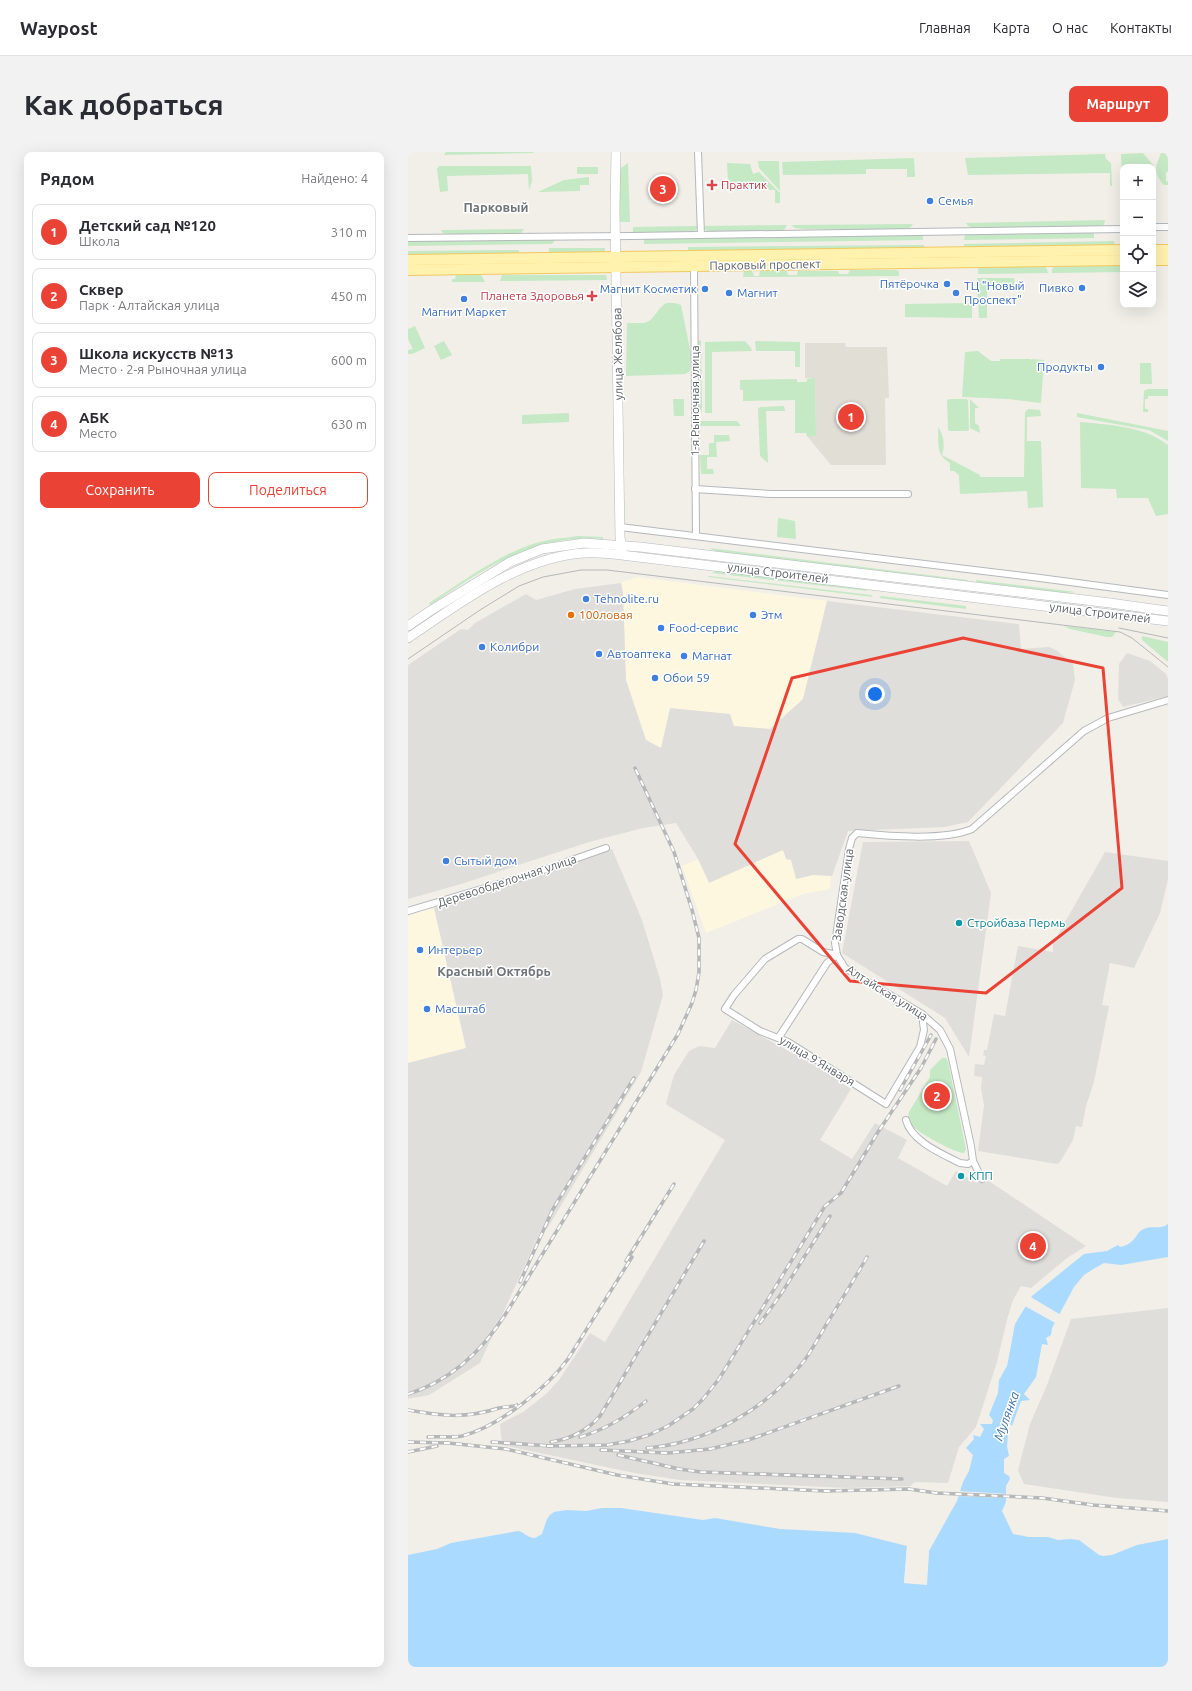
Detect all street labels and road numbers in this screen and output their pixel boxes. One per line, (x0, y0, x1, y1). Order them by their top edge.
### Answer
street label: Парковый проспект (709, 257, 821, 272)
street label: улица Желябова (610, 308, 625, 400)
street label: 1-я Рыночная улица (688, 345, 701, 457)
street label: улица Строителей (727, 560, 829, 585)
street label: улица Строителей (1049, 600, 1151, 625)
street label: Заводская улица (830, 848, 855, 942)
street label: Деревообделочная улица (436, 852, 578, 909)
street label: Алтайская улица (844, 962, 930, 1023)
street label: улица 9 Января (777, 1033, 857, 1088)

